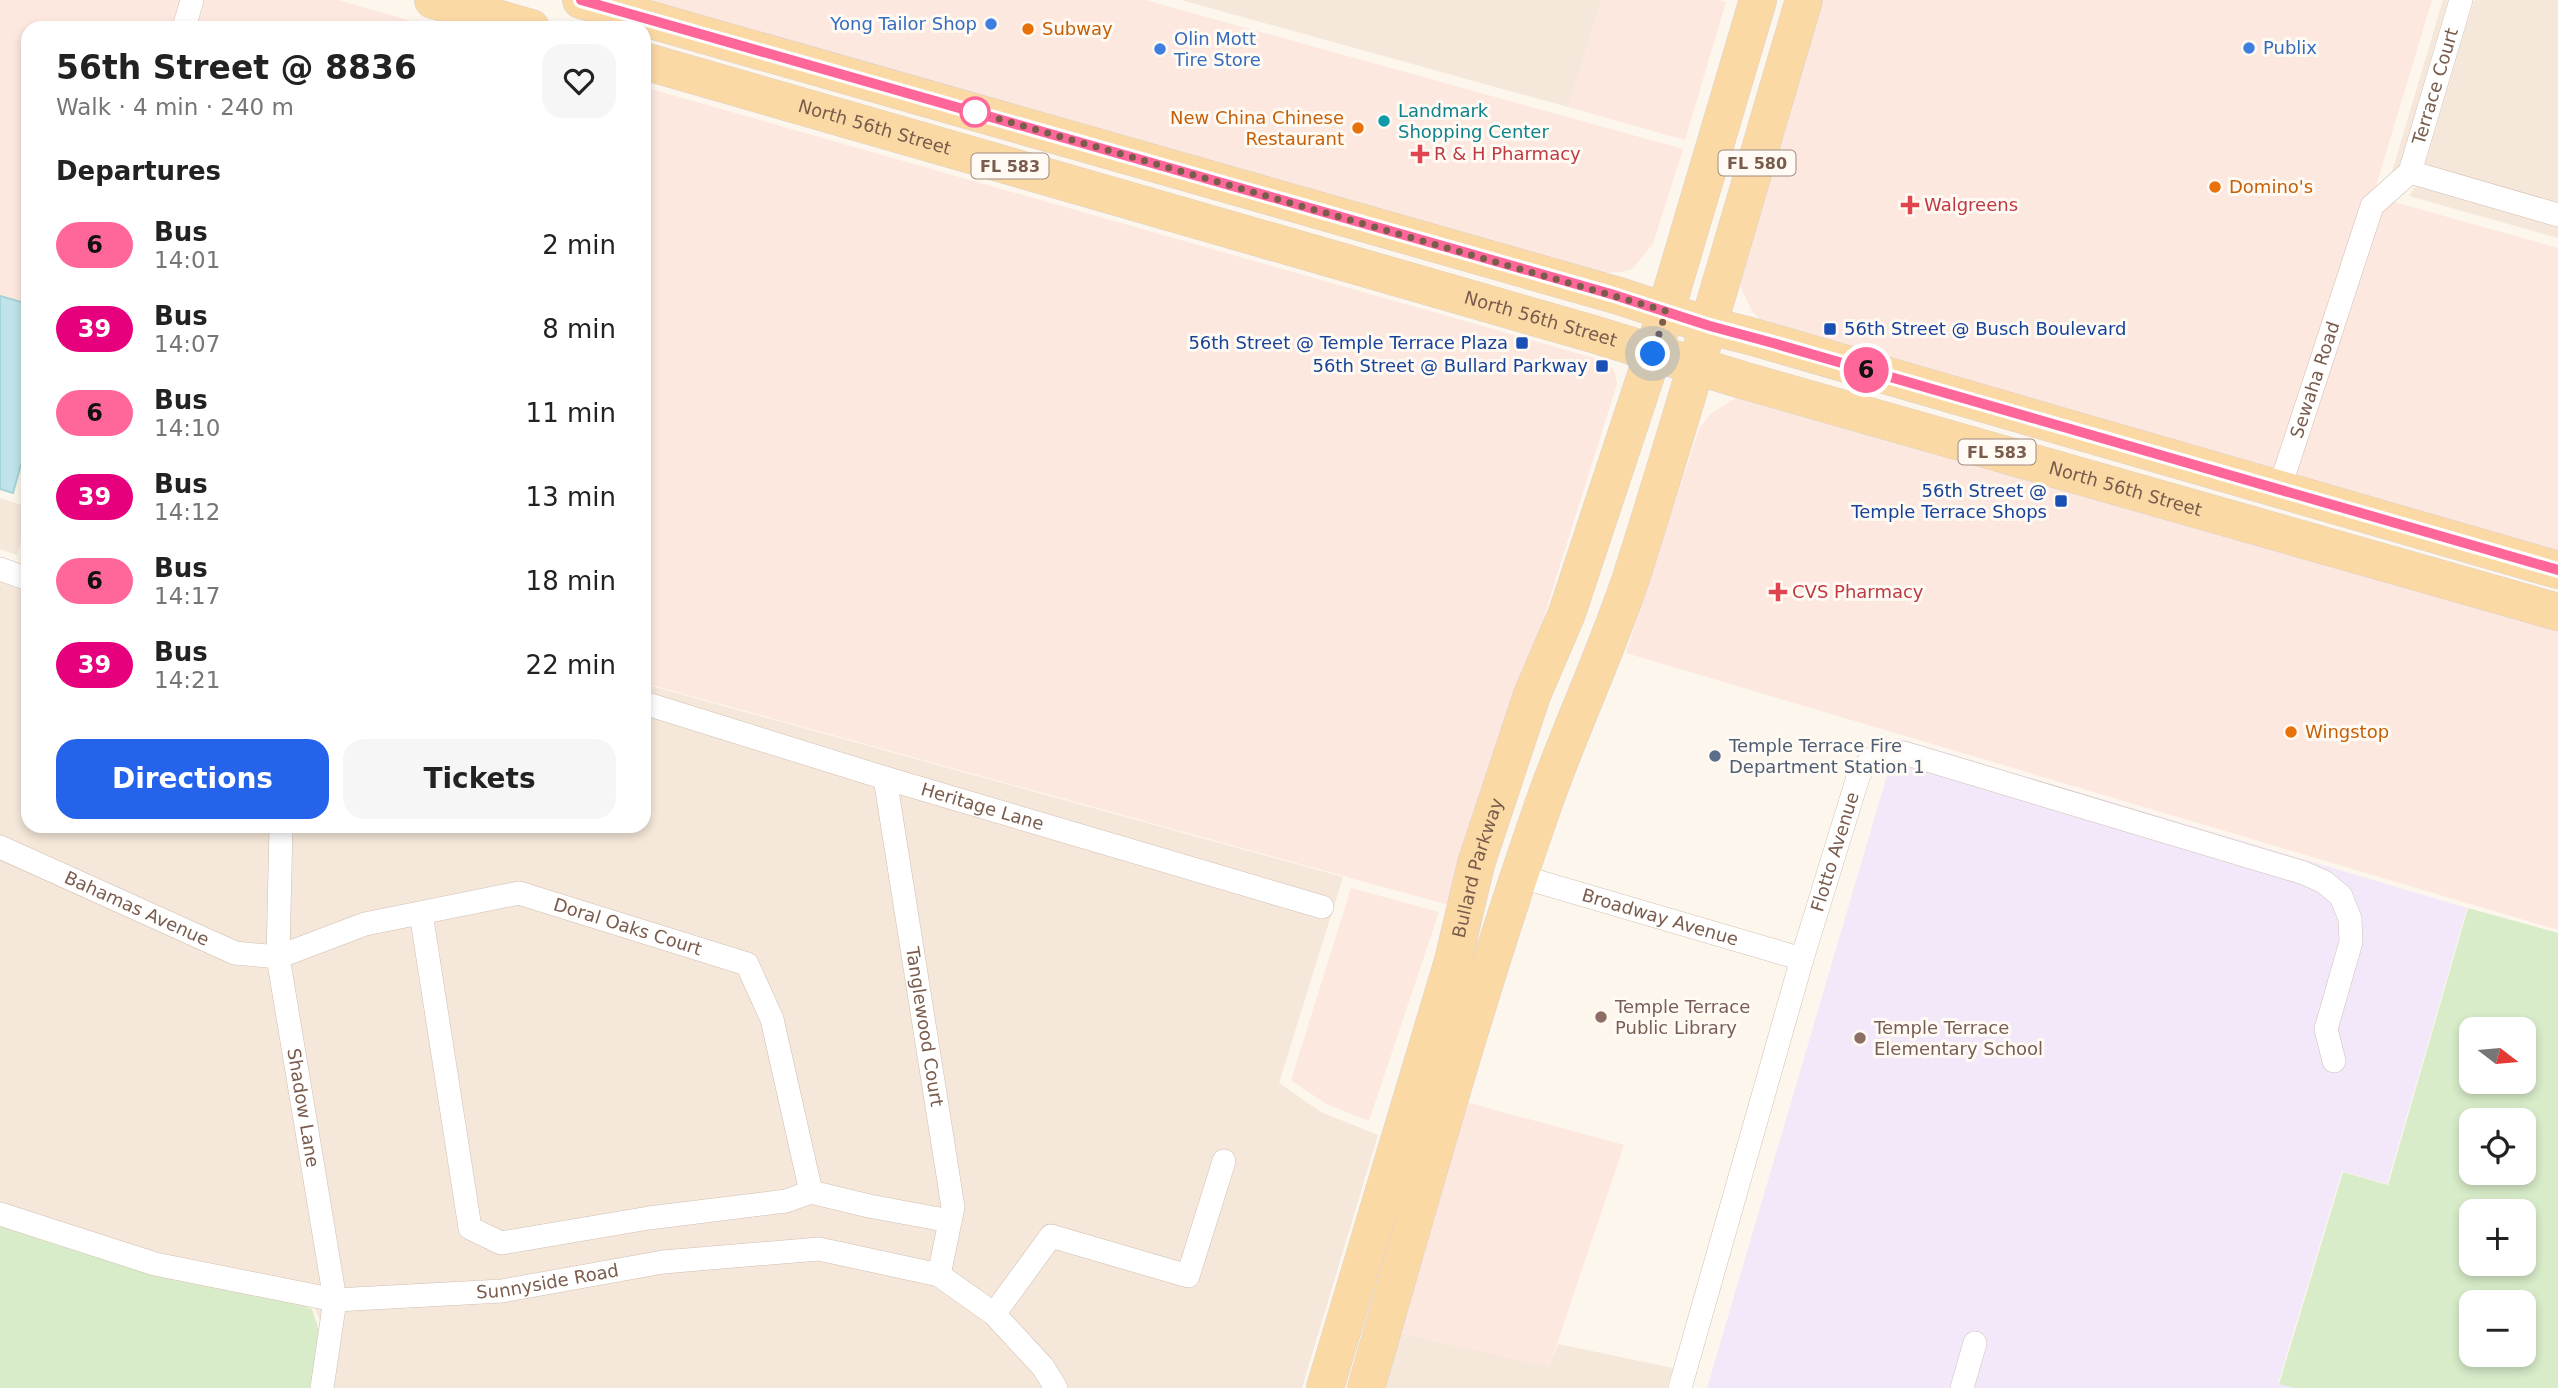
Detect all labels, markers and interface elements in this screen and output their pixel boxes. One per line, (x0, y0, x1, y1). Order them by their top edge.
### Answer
place label: Yong Tailor Shop (829, 13, 977, 34)
marker: Yong Tailor Shop (983, 16, 999, 32)
place label: Subway (1042, 18, 1113, 39)
marker: Subway (1020, 21, 1036, 37)
street label: Terrace Court (2407, 25, 2462, 148)
place label: Olin Mott Tire Store (1173, 28, 1261, 70)
place label: Publix (2263, 37, 2317, 58)
marker: Publix (2241, 40, 2257, 56)
marker: Olin Mott Tire Store (1152, 41, 1168, 57)
button: heart (542, 44, 616, 118)
text: 56th Street @ 8836 (56, 48, 417, 87)
text: Walk · 4 min · 240 m (56, 94, 294, 120)
street label: North 56th Street (796, 95, 954, 159)
unlabelled marker (960, 97, 990, 127)
place label: Landmark Shopping Center (1398, 100, 1549, 142)
place label: New China Chinese Restaurant (1170, 107, 1344, 149)
marker: Landmark Shopping Center (1376, 113, 1392, 129)
marker: New China Chinese Restaurant (1350, 120, 1366, 136)
place label: R & H Pharmacy (1434, 143, 1581, 164)
marker: R & H Pharmacy (1412, 146, 1428, 162)
road number: FL 580 (1718, 150, 1796, 176)
road number: FL 583 (972, 154, 1048, 178)
text: Departures (56, 156, 221, 186)
place label: Domino's (2229, 176, 2313, 197)
marker: Domino's (2207, 179, 2223, 195)
place label: Walgreens (1924, 194, 2018, 215)
marker: Walgreens (1902, 197, 1918, 213)
text: Bus (154, 217, 208, 247)
text: 2 min (542, 230, 616, 260)
text: 6 (86, 231, 103, 259)
text: 14:01 (154, 247, 220, 273)
street label: North 56th Street (1462, 287, 1620, 351)
text: Bus (154, 301, 208, 331)
text: 8 min (542, 314, 616, 344)
text: 39 (78, 315, 111, 343)
place label: 56th Street @ Busch Boulevard (1844, 318, 2126, 339)
street label: Sewaha Road (2286, 319, 2344, 441)
marker: 56th Street @ Busch Boulevard (1822, 321, 1838, 337)
text: 14:07 (154, 331, 220, 357)
place label: 56th Street @ Temple Terrace Plaza (1188, 332, 1508, 353)
marker: 56th Street @ Temple Terrace Plaza (1514, 335, 1530, 351)
your location (1635, 336, 1670, 371)
line badge: 6 (1843, 347, 1889, 393)
place label: 56th Street @ Bullard Parkway (1312, 355, 1588, 376)
text: 6 (1858, 356, 1874, 384)
marker: 56th Street @ Bullard Parkway (1594, 358, 1610, 374)
text: Bus (154, 385, 208, 415)
text: 11 min (526, 398, 616, 428)
text: 6 (86, 399, 103, 427)
text: 14:10 (154, 415, 220, 441)
road number: FL 583 (1958, 440, 2036, 464)
street label: North 56th Street (2047, 457, 2204, 520)
text: Bus (154, 469, 208, 499)
place label: 56th Street @ Temple Terrace Shops (1850, 480, 2047, 522)
text: 13 min (526, 482, 616, 512)
text: 39 (78, 483, 111, 511)
marker: 56th Street @ Temple Terrace Shops (2053, 493, 2069, 509)
text: 14:12 (154, 499, 220, 525)
text: Bus (154, 553, 208, 583)
text: 18 min (526, 566, 616, 596)
text: 6 (86, 567, 103, 595)
place label: CVS Pharmacy (1792, 581, 1924, 602)
text: 14:17 (154, 583, 220, 609)
marker: CVS Pharmacy (1770, 584, 1786, 600)
text: Bus (154, 637, 208, 667)
text: 22 min (526, 650, 616, 680)
text: 39 (78, 651, 111, 679)
text: 14:21 (154, 667, 220, 693)
place label: Wingstop (2305, 721, 2389, 742)
marker: Wingstop (2283, 724, 2299, 740)
place label: Temple Terrace Fire Department Station 1 (1728, 735, 1925, 777)
button: Directions (56, 739, 329, 819)
button: Tickets (343, 739, 616, 819)
marker: Temple Terrace Fire Department Station 1 (1707, 748, 1723, 764)
street label: Heritage Lane (919, 778, 1046, 834)
street label: Flotto Avenue (1806, 789, 1863, 914)
street label: Bullard Parkway (1448, 795, 1507, 940)
street label: Bahamas Avenue (61, 866, 213, 950)
street label: Broadway Avenue (1580, 884, 1741, 950)
street label: Doral Oaks Court (551, 893, 705, 959)
street label: Tanglewood Court (902, 944, 948, 1108)
place label: Temple Terrace Public Library (1614, 996, 1750, 1038)
marker: Temple Terrace Public Library (1593, 1009, 1609, 1025)
place label: Temple Terrace Elementary School (1873, 1017, 2043, 1059)
north arrow (2459, 1017, 2536, 1094)
map controls (2459, 1017, 2536, 1367)
marker: Temple Terrace Elementary School (1852, 1030, 1868, 1046)
street label: Shadow Lane (283, 1047, 324, 1169)
button: locate (2459, 1108, 2536, 1185)
button: + (2459, 1199, 2536, 1276)
street label: Sunnyside Road (476, 1259, 620, 1302)
button: − (2459, 1290, 2536, 1367)

